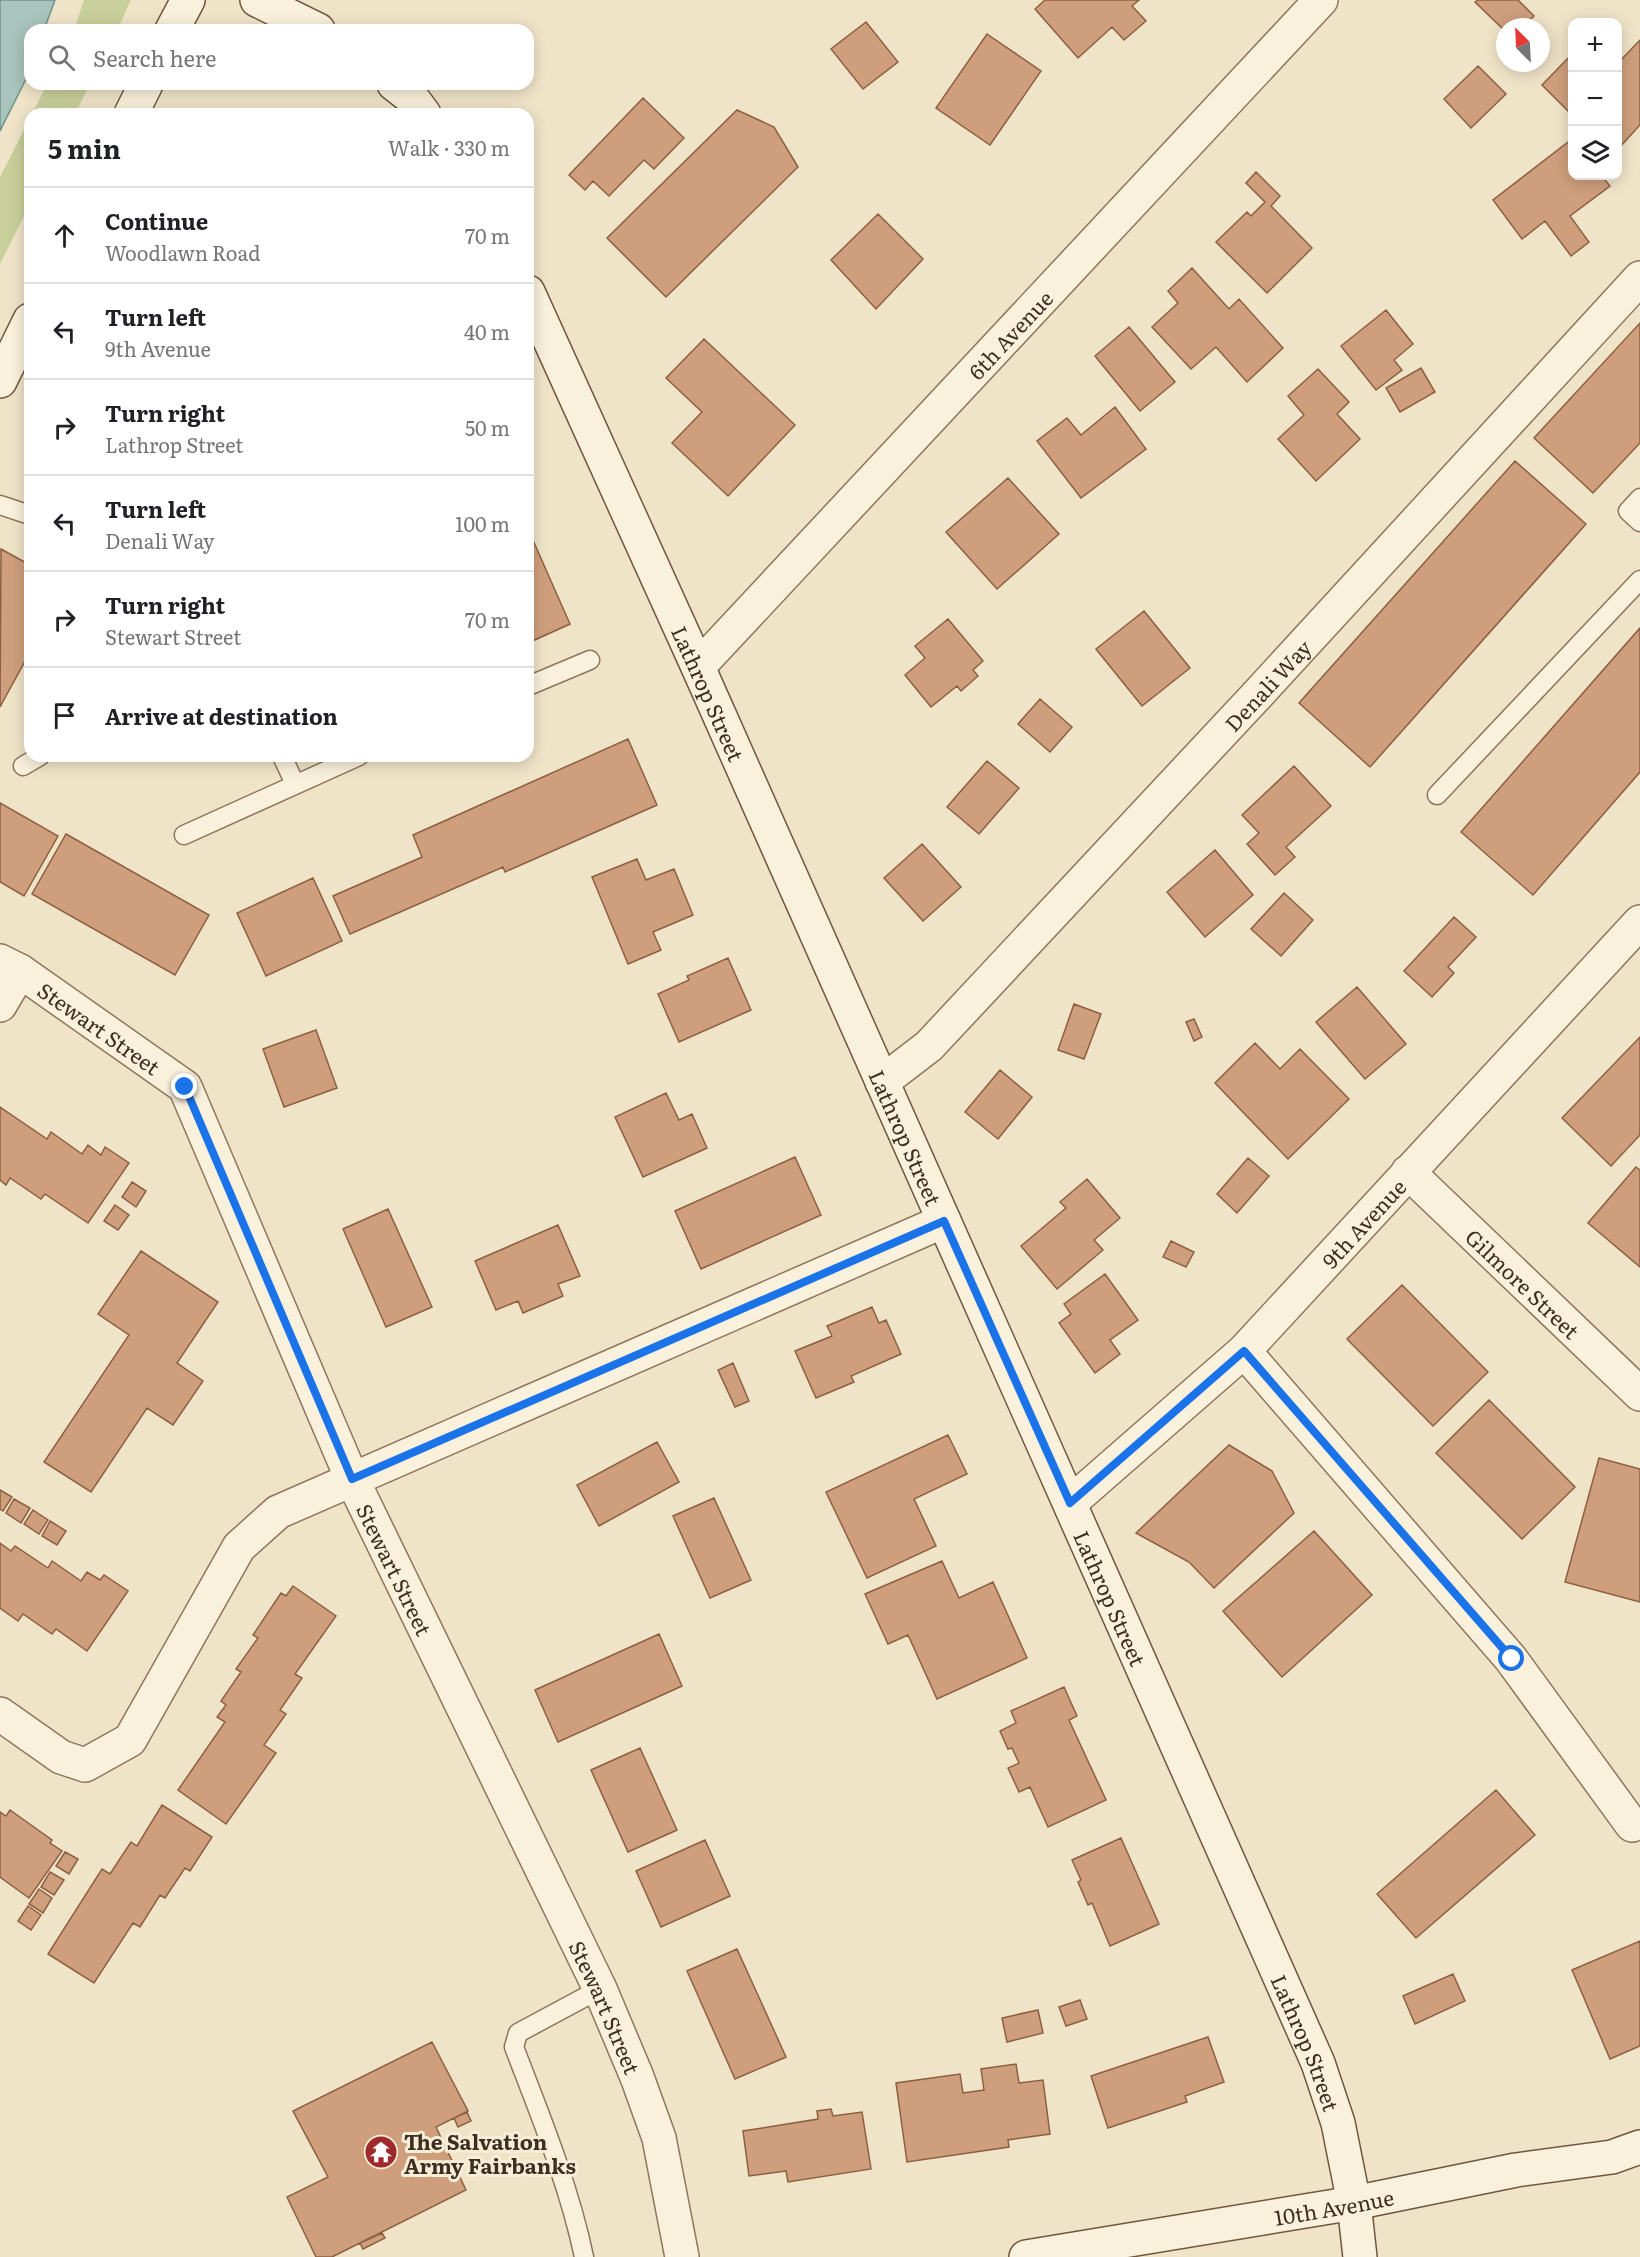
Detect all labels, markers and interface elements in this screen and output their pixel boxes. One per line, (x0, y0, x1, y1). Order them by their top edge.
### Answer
north arrow (1496, 18, 1550, 72)
map controls (1568, 18, 1622, 180)
button: + (1568, 18, 1622, 72)
search box (24, 24, 534, 90)
icon: search (45, 41, 78, 74)
text: Search here (93, 41, 216, 74)
button: − (1568, 72, 1622, 126)
button: layers (1568, 126, 1622, 180)
text: 5 min (48, 128, 121, 167)
text: Walk · 330 m (388, 132, 510, 162)
text: Continue (105, 204, 208, 237)
icon: ahead (48, 219, 81, 252)
text: 70 m (465, 220, 510, 250)
text: Woodlawn Road (105, 237, 260, 267)
street label: 6th Avenue (960, 282, 1059, 385)
text: Turn left (105, 300, 206, 333)
icon: left (48, 315, 81, 348)
text: 40 m (464, 316, 510, 346)
text: 9th Avenue (105, 333, 211, 363)
text: Turn right (105, 396, 225, 429)
icon: right (48, 411, 81, 444)
text: 50 m (465, 412, 510, 442)
text: Lathrop Street (105, 429, 243, 459)
text: Turn left (105, 492, 206, 525)
icon: left (48, 507, 81, 540)
text: 100 m (455, 508, 510, 538)
text: Denali Way (105, 525, 215, 555)
text: Turn right (105, 588, 225, 621)
icon: right (48, 603, 81, 636)
text: 70 m (465, 604, 510, 634)
street label: Lathrop Street (666, 620, 753, 766)
text: Stewart Street (105, 621, 241, 651)
street label: Denali Way (1216, 631, 1318, 737)
icon: arrive (48, 699, 81, 732)
text: Arrive at destination (105, 699, 338, 732)
street label: Stewart Street (32, 973, 168, 1081)
street label: Lathrop Street (863, 1064, 951, 1210)
route end (171, 1073, 197, 1099)
street label: 9th Avenue (1314, 1171, 1412, 1274)
street label: Gilmore Street (1460, 1221, 1588, 1345)
street label: Stewart Street (350, 1498, 441, 1640)
street label: Lathrop Street (1068, 1525, 1155, 1671)
route start (1498, 1645, 1524, 1671)
street label: Stewart Street (563, 1935, 650, 2079)
street label: Lathrop Street (1265, 1969, 1349, 2115)
place label: The Salvation Army Fairbanks (404, 2125, 576, 2180)
temple icon: The Salvation Army Fairbanks (363, 2134, 399, 2170)
street label: 10th Avenue (1272, 2180, 1397, 2231)

